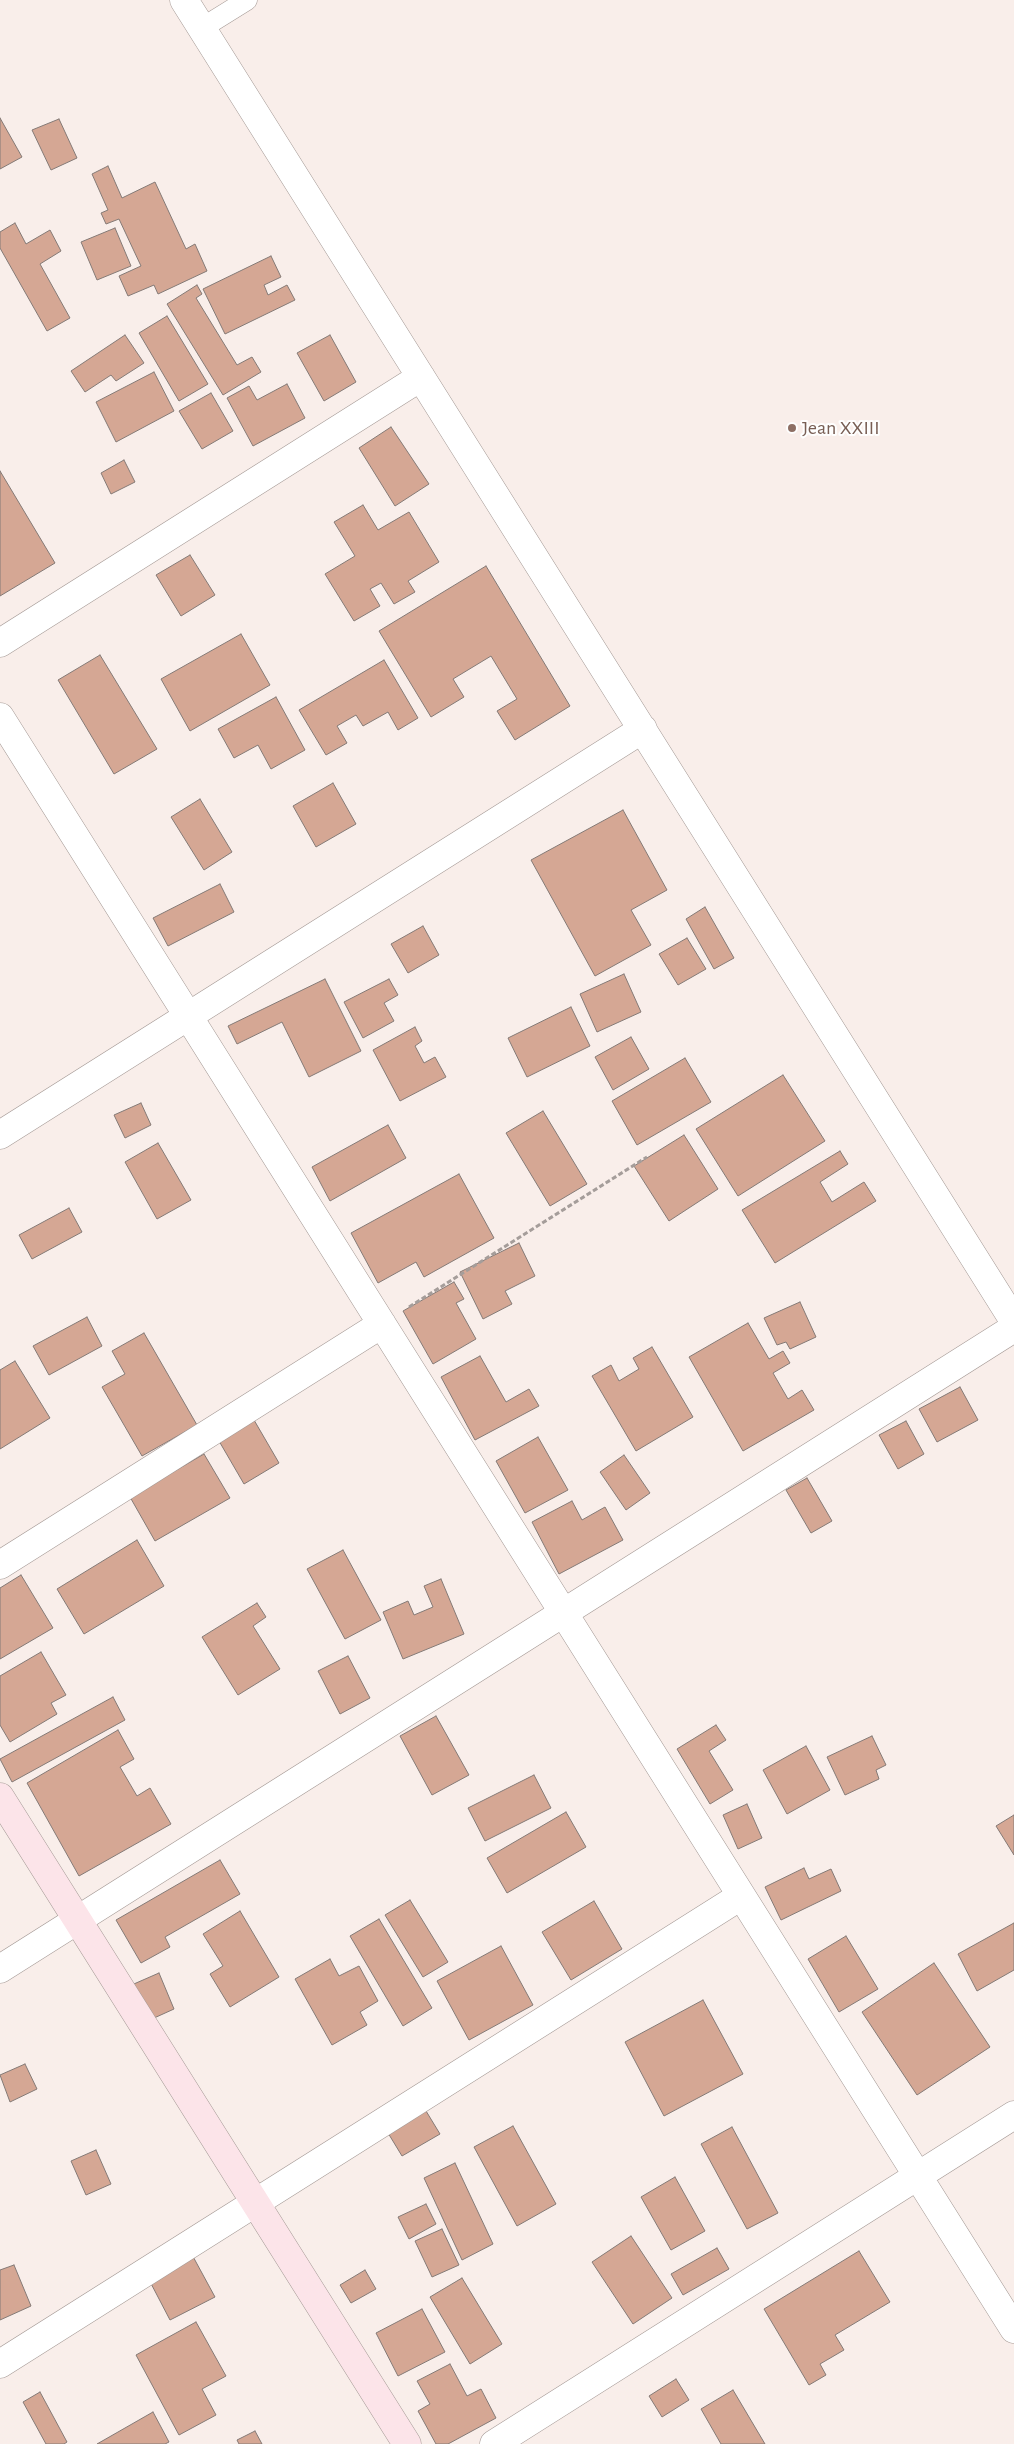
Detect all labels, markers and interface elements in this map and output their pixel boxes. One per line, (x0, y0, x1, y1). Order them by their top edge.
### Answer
place label: Jean XXIII (802, 416, 880, 440)
marker: Jean XXIII (786, 422, 798, 434)

